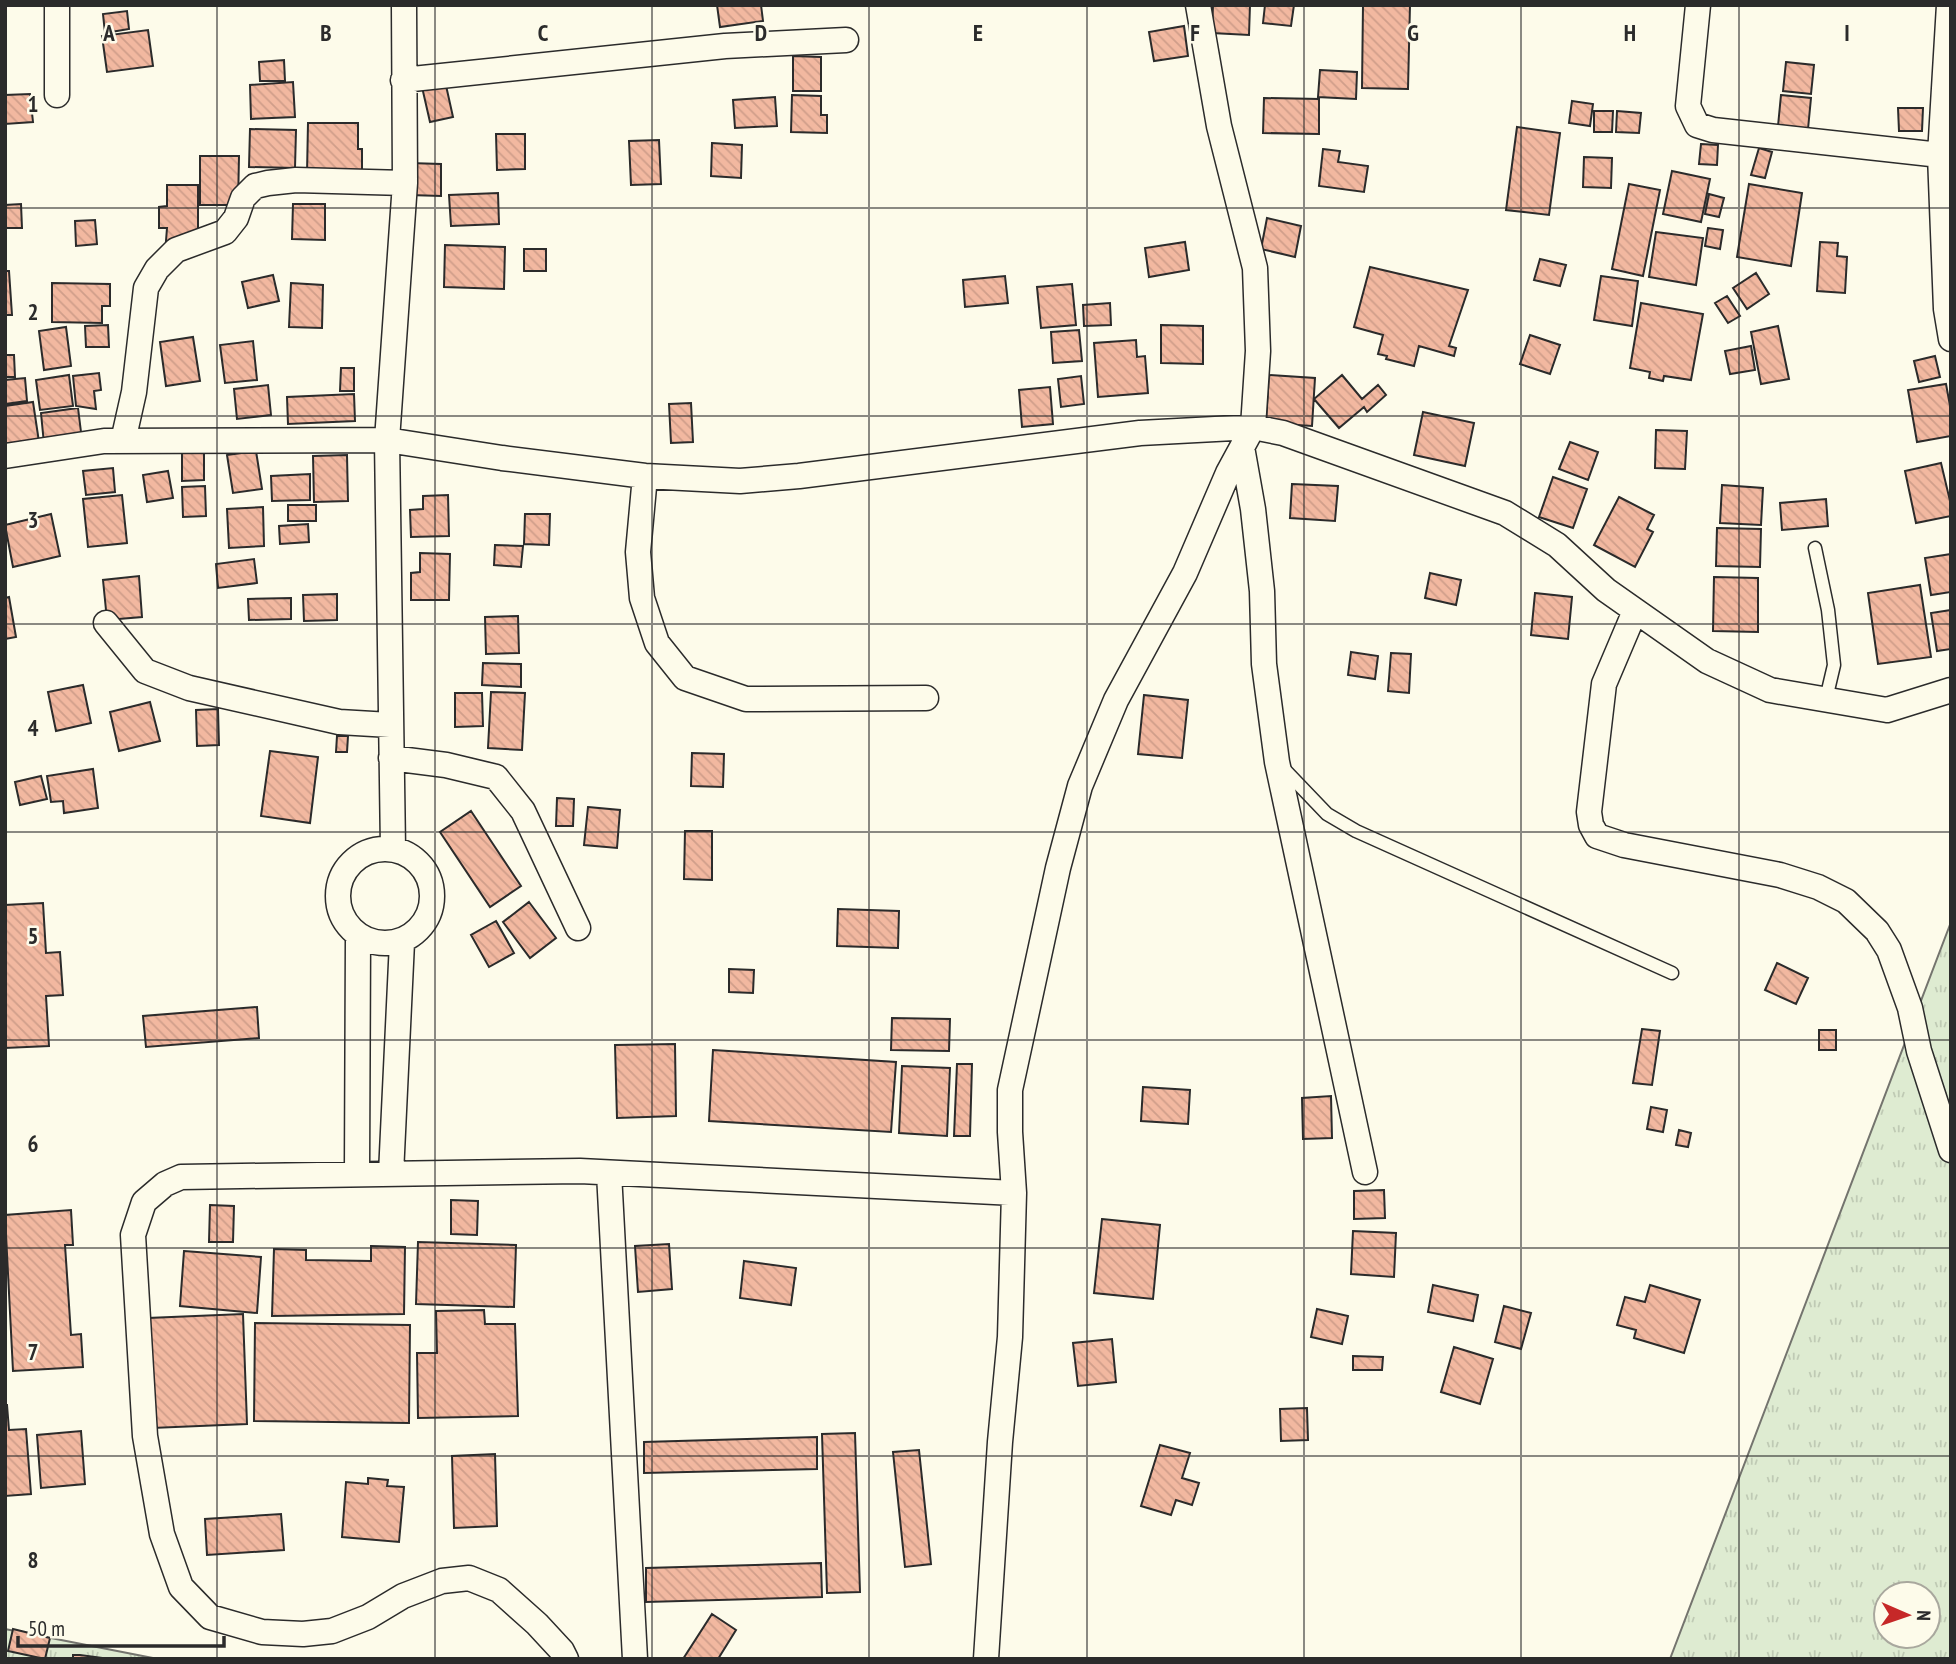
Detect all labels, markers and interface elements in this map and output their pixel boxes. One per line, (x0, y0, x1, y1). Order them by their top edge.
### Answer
text: A (102, 18, 115, 47)
text: B (320, 18, 332, 47)
text: C (538, 18, 549, 47)
text: D (755, 18, 767, 47)
text: E (973, 18, 983, 47)
text: F (1190, 18, 1200, 47)
text: G (1407, 18, 1419, 47)
text: H (1624, 18, 1636, 47)
text: I (1844, 18, 1850, 47)
text: 1 (28, 89, 39, 118)
text: 2 (28, 297, 39, 326)
text: 3 (28, 505, 39, 534)
text: 4 (28, 713, 39, 742)
text: 5 (28, 921, 39, 950)
text: 6 (28, 1129, 39, 1158)
text: 7 (28, 1337, 39, 1366)
text: 8 (28, 1545, 39, 1574)
north arrow (1872, 1580, 1942, 1650)
scale bar (18, 1604, 224, 1648)
text: N (1912, 1610, 1936, 1621)
text: 50 m (28, 1615, 65, 1642)

